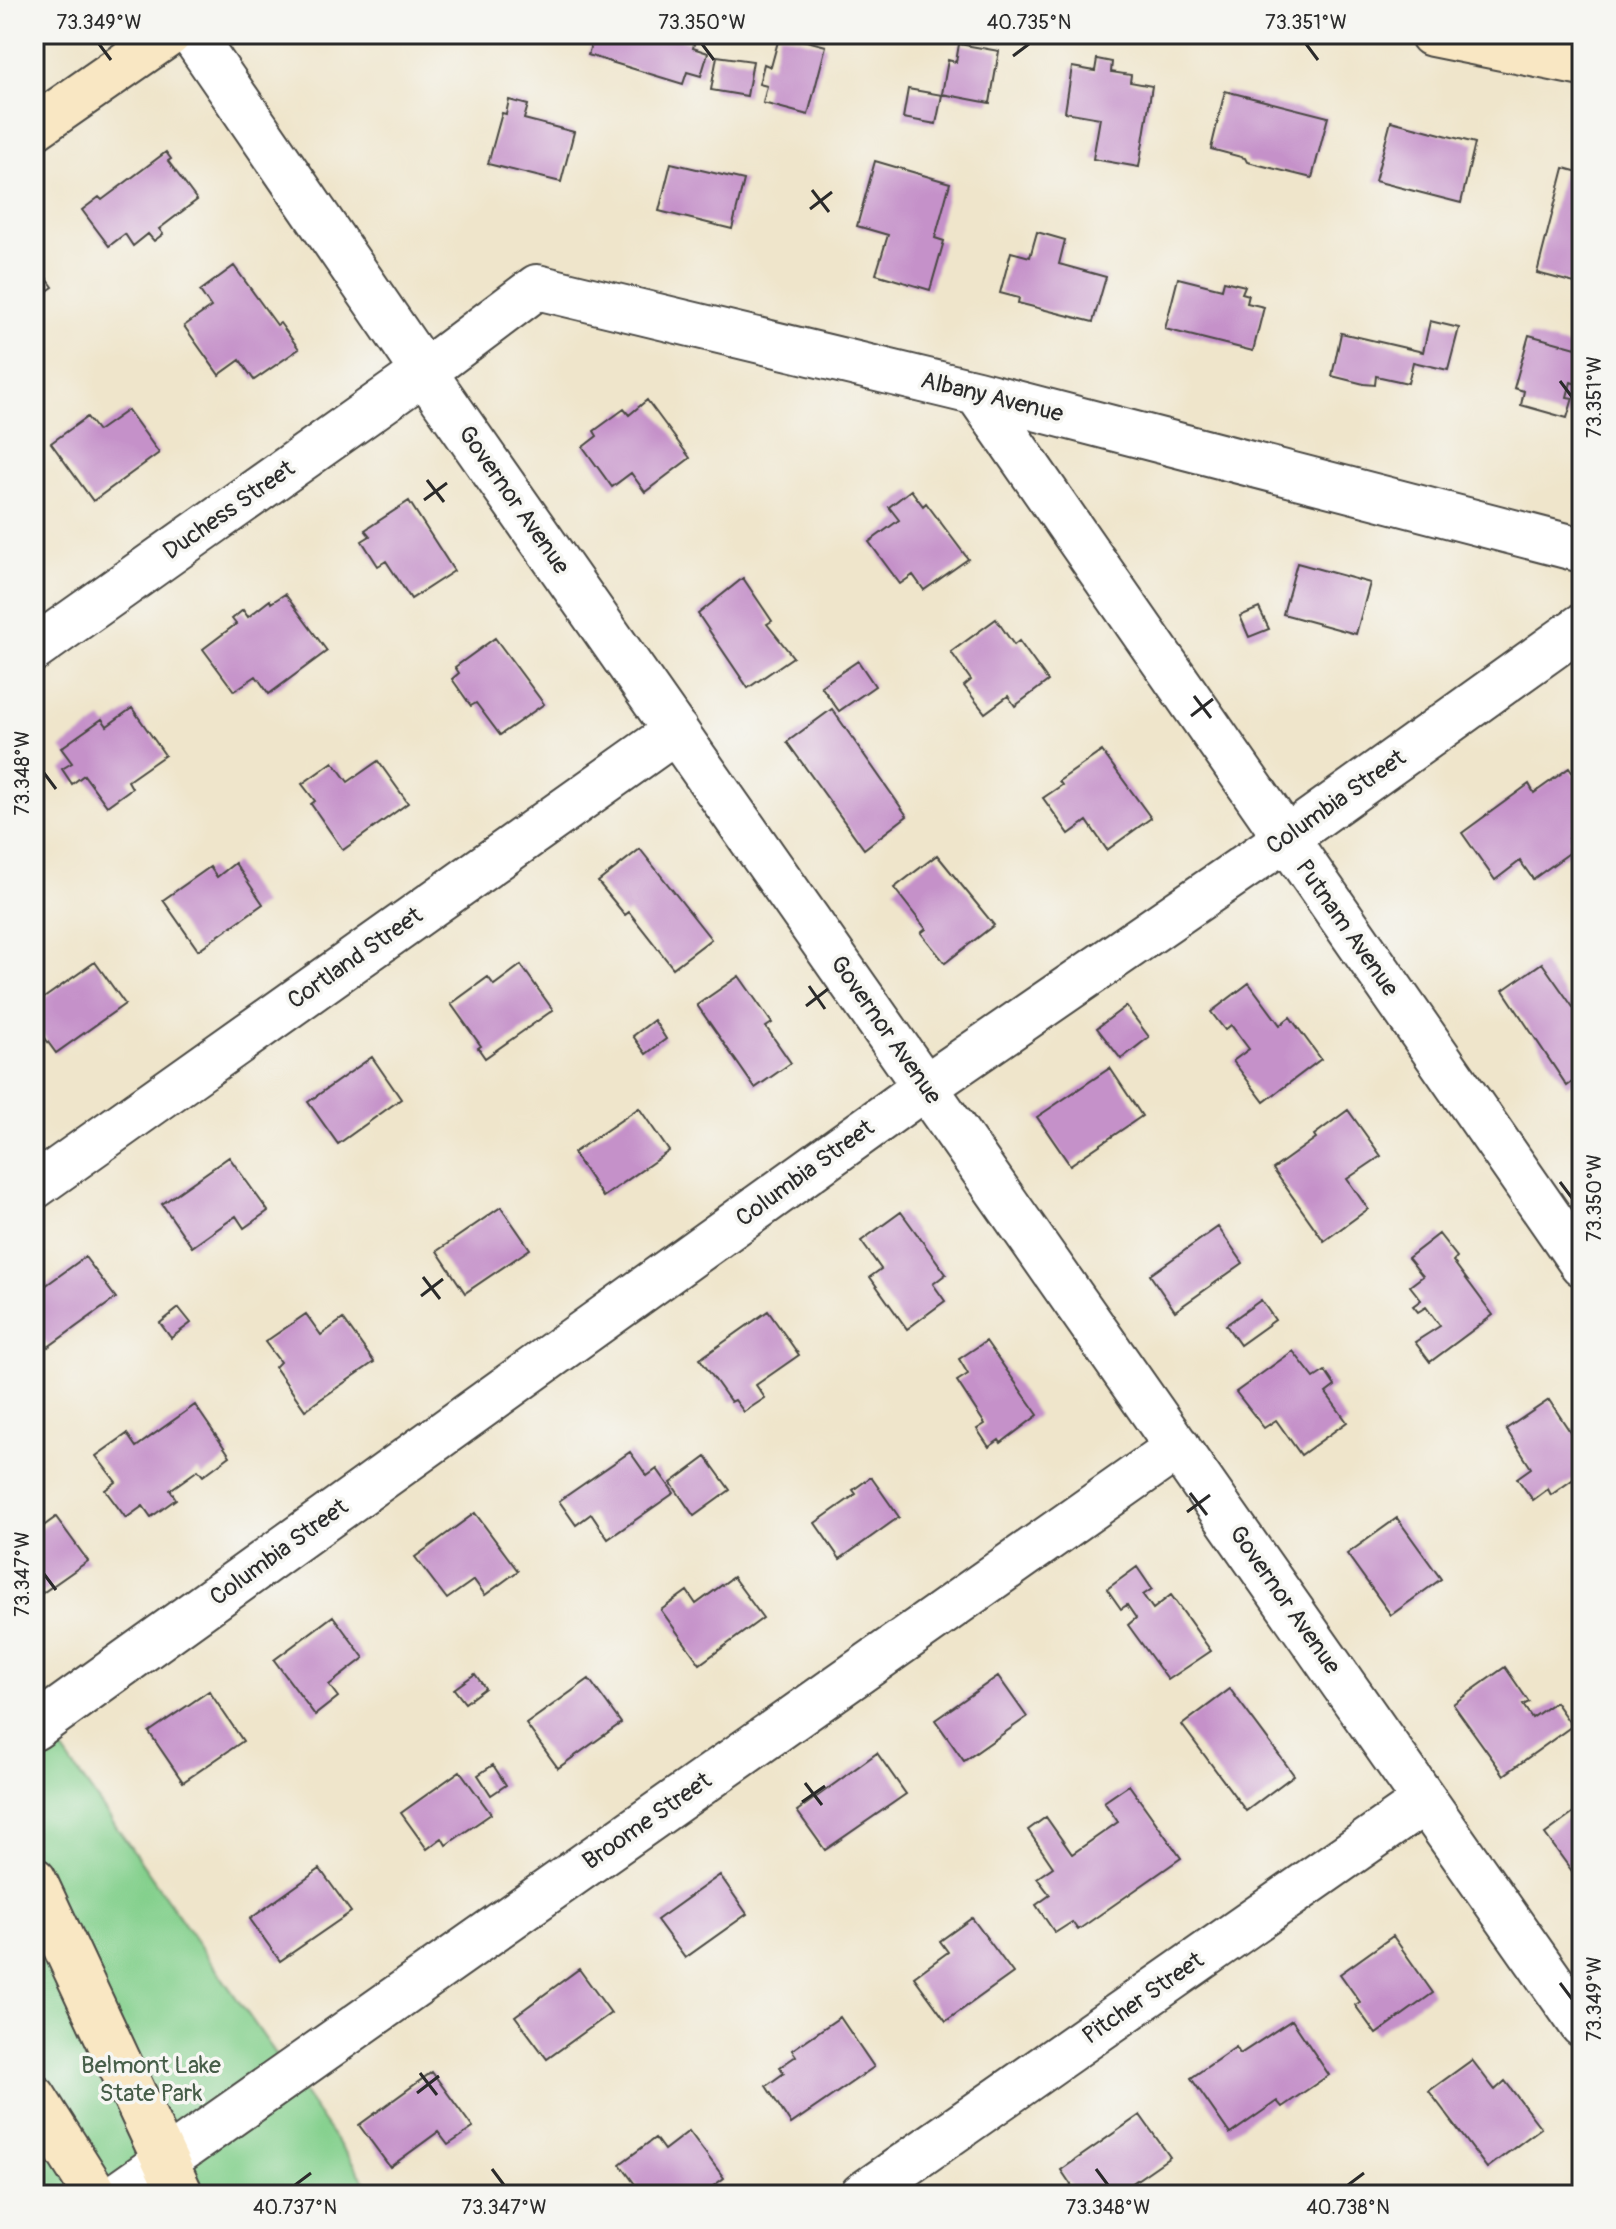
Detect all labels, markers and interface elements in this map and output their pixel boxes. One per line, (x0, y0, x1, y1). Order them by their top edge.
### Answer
text: 73.349°W (56, 10, 142, 35)
text: 73.350°W (658, 10, 746, 35)
text: 40.735°N (987, 10, 1071, 35)
text: 73.351°W (1265, 10, 1347, 35)
text: 73.351°W (1582, 356, 1607, 438)
street label: Albany Avenue (918, 365, 1066, 429)
street label: Governor Avenue (452, 420, 576, 580)
street label: Duchess Street (158, 454, 301, 566)
text: 73.348°W (10, 731, 35, 815)
street label: Columbia Street (1261, 743, 1412, 861)
street label: Putnam Avenue (1289, 854, 1405, 1002)
street label: Cortland Street (282, 901, 428, 1015)
street label: Governor Avenue (824, 950, 948, 1110)
street label: Columbia Street (730, 1113, 880, 1233)
text: 73.350°W (1582, 1154, 1607, 1242)
street label: Columbia Street (204, 1492, 354, 1612)
street label: Governor Avenue (1223, 1520, 1347, 1680)
text: 73.347°W (10, 1531, 35, 1617)
street label: Broome Street (577, 1766, 717, 1876)
street label: Pitcher Street (1077, 1945, 1209, 2050)
text: 73.349°W (1582, 1956, 1607, 2042)
park label: Belmont Lake State Park (81, 2051, 221, 2108)
text: 40.737°N (253, 2195, 337, 2220)
text: 73.347°W (461, 2195, 547, 2220)
text: 73.348°W (1066, 2195, 1150, 2220)
text: 40.738°N (1306, 2195, 1390, 2220)

